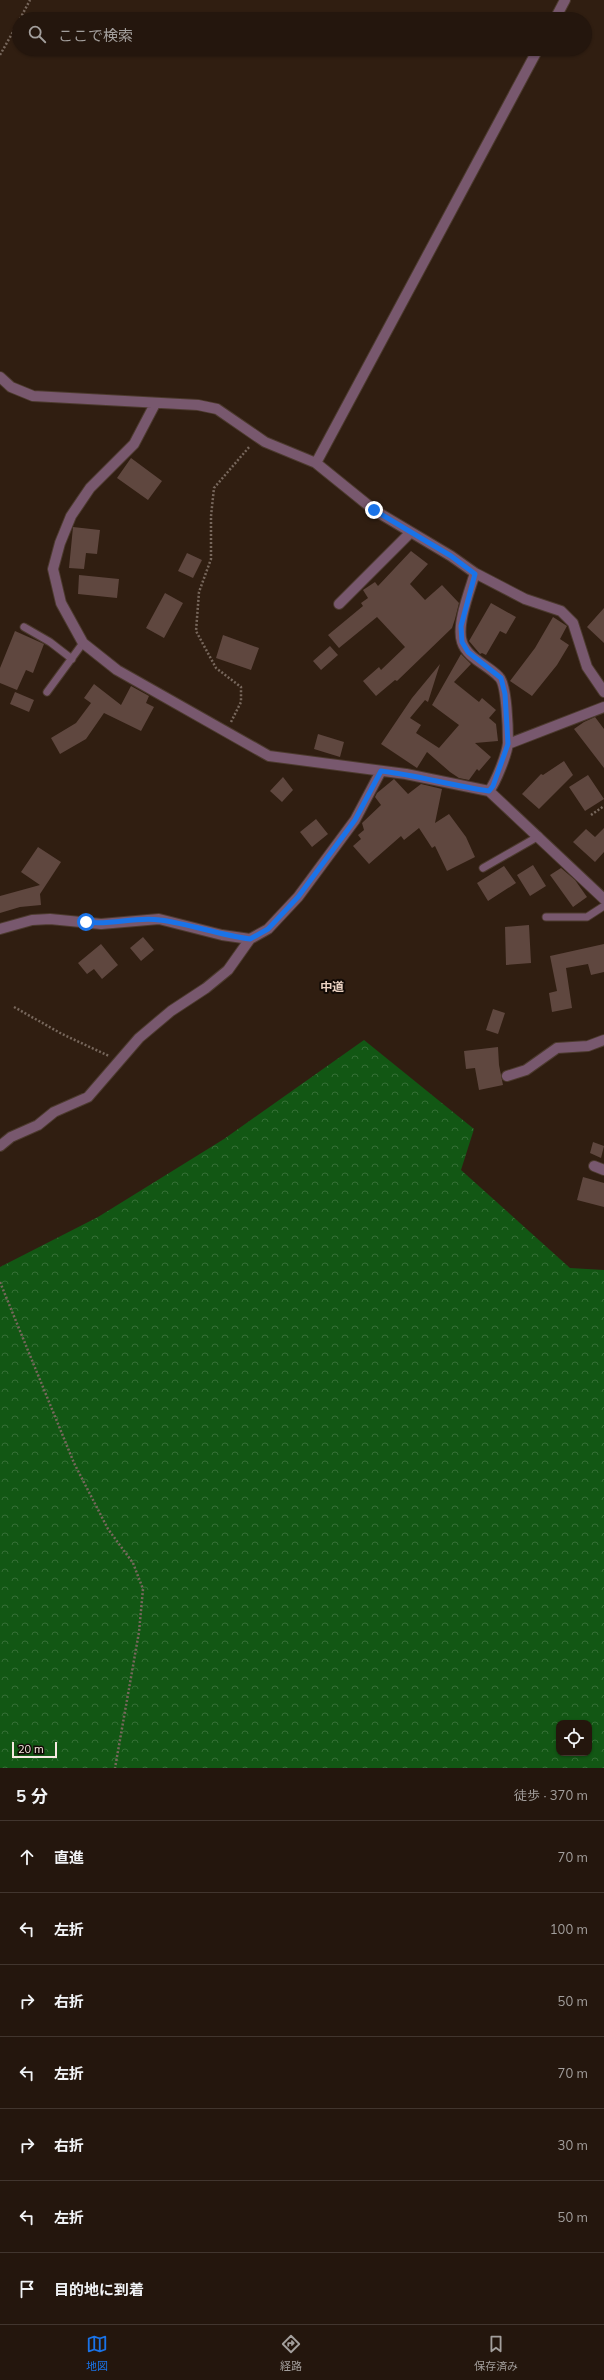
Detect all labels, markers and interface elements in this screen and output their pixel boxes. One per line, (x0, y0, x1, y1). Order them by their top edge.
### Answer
search box (12, 12, 592, 56)
icon: search (26, 23, 48, 45)
text: ここで検索 (58, 26, 133, 45)
route end (365, 501, 383, 519)
route start (77, 913, 95, 931)
district label: 中道 (320, 979, 344, 994)
map controls (556, 1720, 592, 1756)
button: locate (556, 1720, 592, 1756)
scale bar (12, 1740, 57, 1759)
text: 20 m (18, 1742, 44, 1756)
text: 5 分 (16, 1785, 48, 1806)
text: 徒歩 · 370 m (514, 1787, 588, 1803)
icon: ahead (16, 1846, 38, 1868)
text: 直進 (54, 1848, 84, 1867)
text: 70 m (558, 1849, 588, 1865)
icon: left (16, 1918, 38, 1940)
text: 左折 (54, 1920, 84, 1939)
text: 100 m (550, 1921, 588, 1937)
icon: right (16, 1990, 38, 2012)
text: 右折 (54, 1992, 84, 2011)
text: 50 m (558, 1993, 588, 2009)
icon: left (16, 2062, 38, 2084)
text: 左折 (54, 2064, 84, 2083)
text: 70 m (558, 2065, 588, 2081)
icon: right (16, 2134, 38, 2156)
text: 右折 (54, 2136, 84, 2155)
text: 30 m (558, 2137, 588, 2153)
icon: left (16, 2206, 38, 2228)
text: 左折 (54, 2208, 84, 2227)
text: 50 m (558, 2209, 588, 2225)
icon: arrive (16, 2278, 38, 2300)
text: 目的地に到着 (54, 2280, 144, 2299)
tab: 地図 (86, 2333, 108, 2373)
tab: 経路 (280, 2333, 302, 2373)
tab: 保存済み (474, 2333, 518, 2373)

